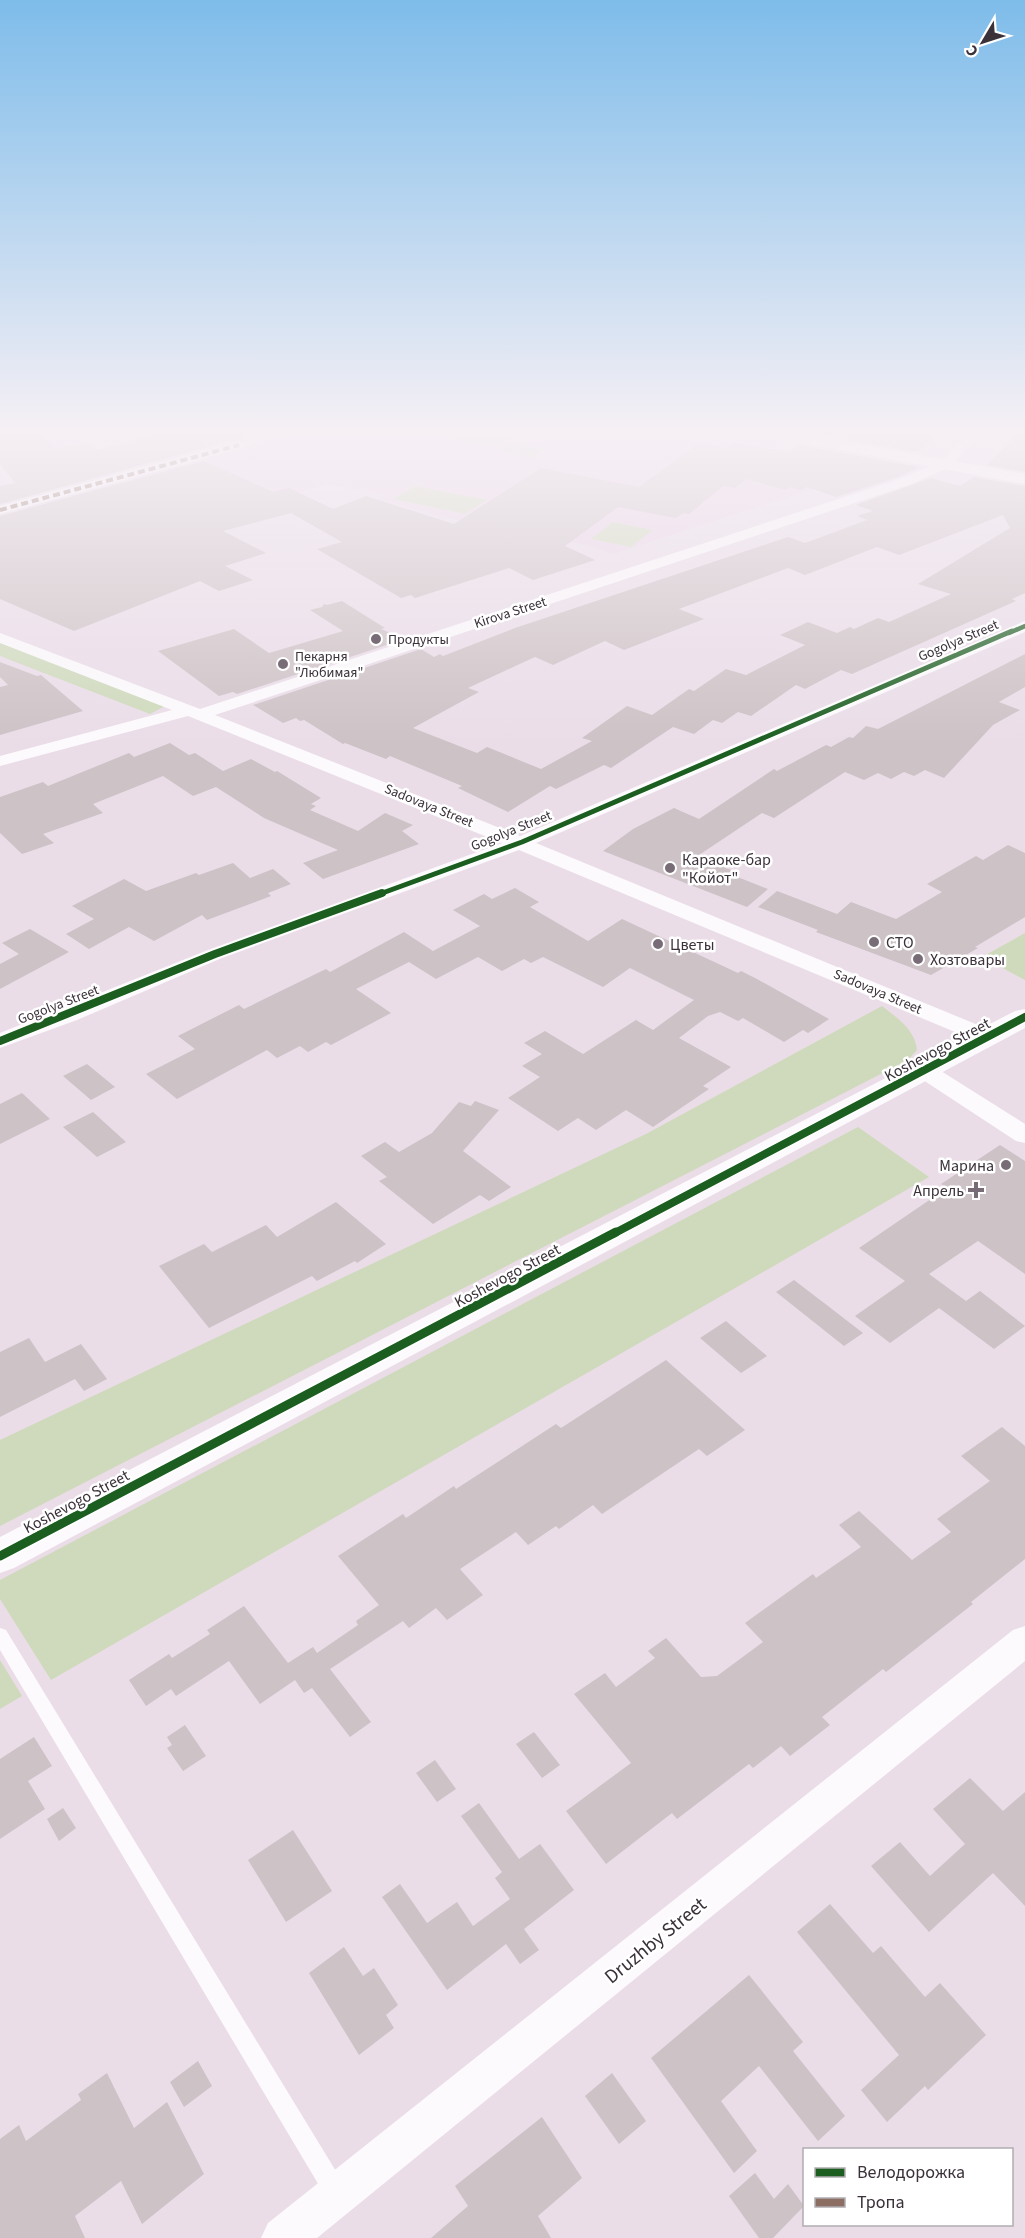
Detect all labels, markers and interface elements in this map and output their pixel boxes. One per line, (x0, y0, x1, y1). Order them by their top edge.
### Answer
north arrow (953, 12, 1013, 72)
text: С (961, 40, 984, 61)
street label: Kirova Street (472, 592, 549, 634)
street label: Gogolya Street (915, 615, 1002, 667)
place label: Продукты (388, 630, 449, 650)
marker: Продукты (369, 632, 383, 646)
place label: Пекарня "Любимая" (295, 647, 364, 683)
marker: Пекарня "Любимая" (276, 657, 290, 671)
street label: Sadovaya Street (381, 779, 476, 833)
street label: Gogolya Street (468, 806, 555, 856)
place label: Караоке-бар "Койот" (682, 849, 771, 889)
marker: Караоке-бар "Койот" (663, 861, 677, 875)
place label: СТО (886, 932, 914, 954)
place label: Цветы (670, 934, 714, 956)
marker: СТО (867, 935, 881, 949)
marker: Цветы (651, 937, 665, 951)
place label: Хозтовары (930, 949, 1005, 971)
marker: Хозтовары (911, 952, 925, 966)
street label: Sadovaya Street (830, 964, 925, 1020)
street label: Gogolya Street (15, 980, 102, 1030)
street label: Koshevogo Street (881, 1012, 995, 1087)
place label: Марина (939, 1155, 994, 1177)
marker: Марина (999, 1158, 1013, 1172)
place label: Апрель (913, 1180, 964, 1202)
marker: Апрель (969, 1183, 983, 1197)
street label: Koshevogo Street (451, 1238, 565, 1313)
street label: Koshevogo Street (20, 1464, 134, 1539)
street label: Druzhby Street (599, 1891, 713, 1991)
legend (803, 2148, 1013, 2226)
text: Велодорожка (857, 2160, 965, 2185)
text: Тропа (857, 2190, 905, 2215)

